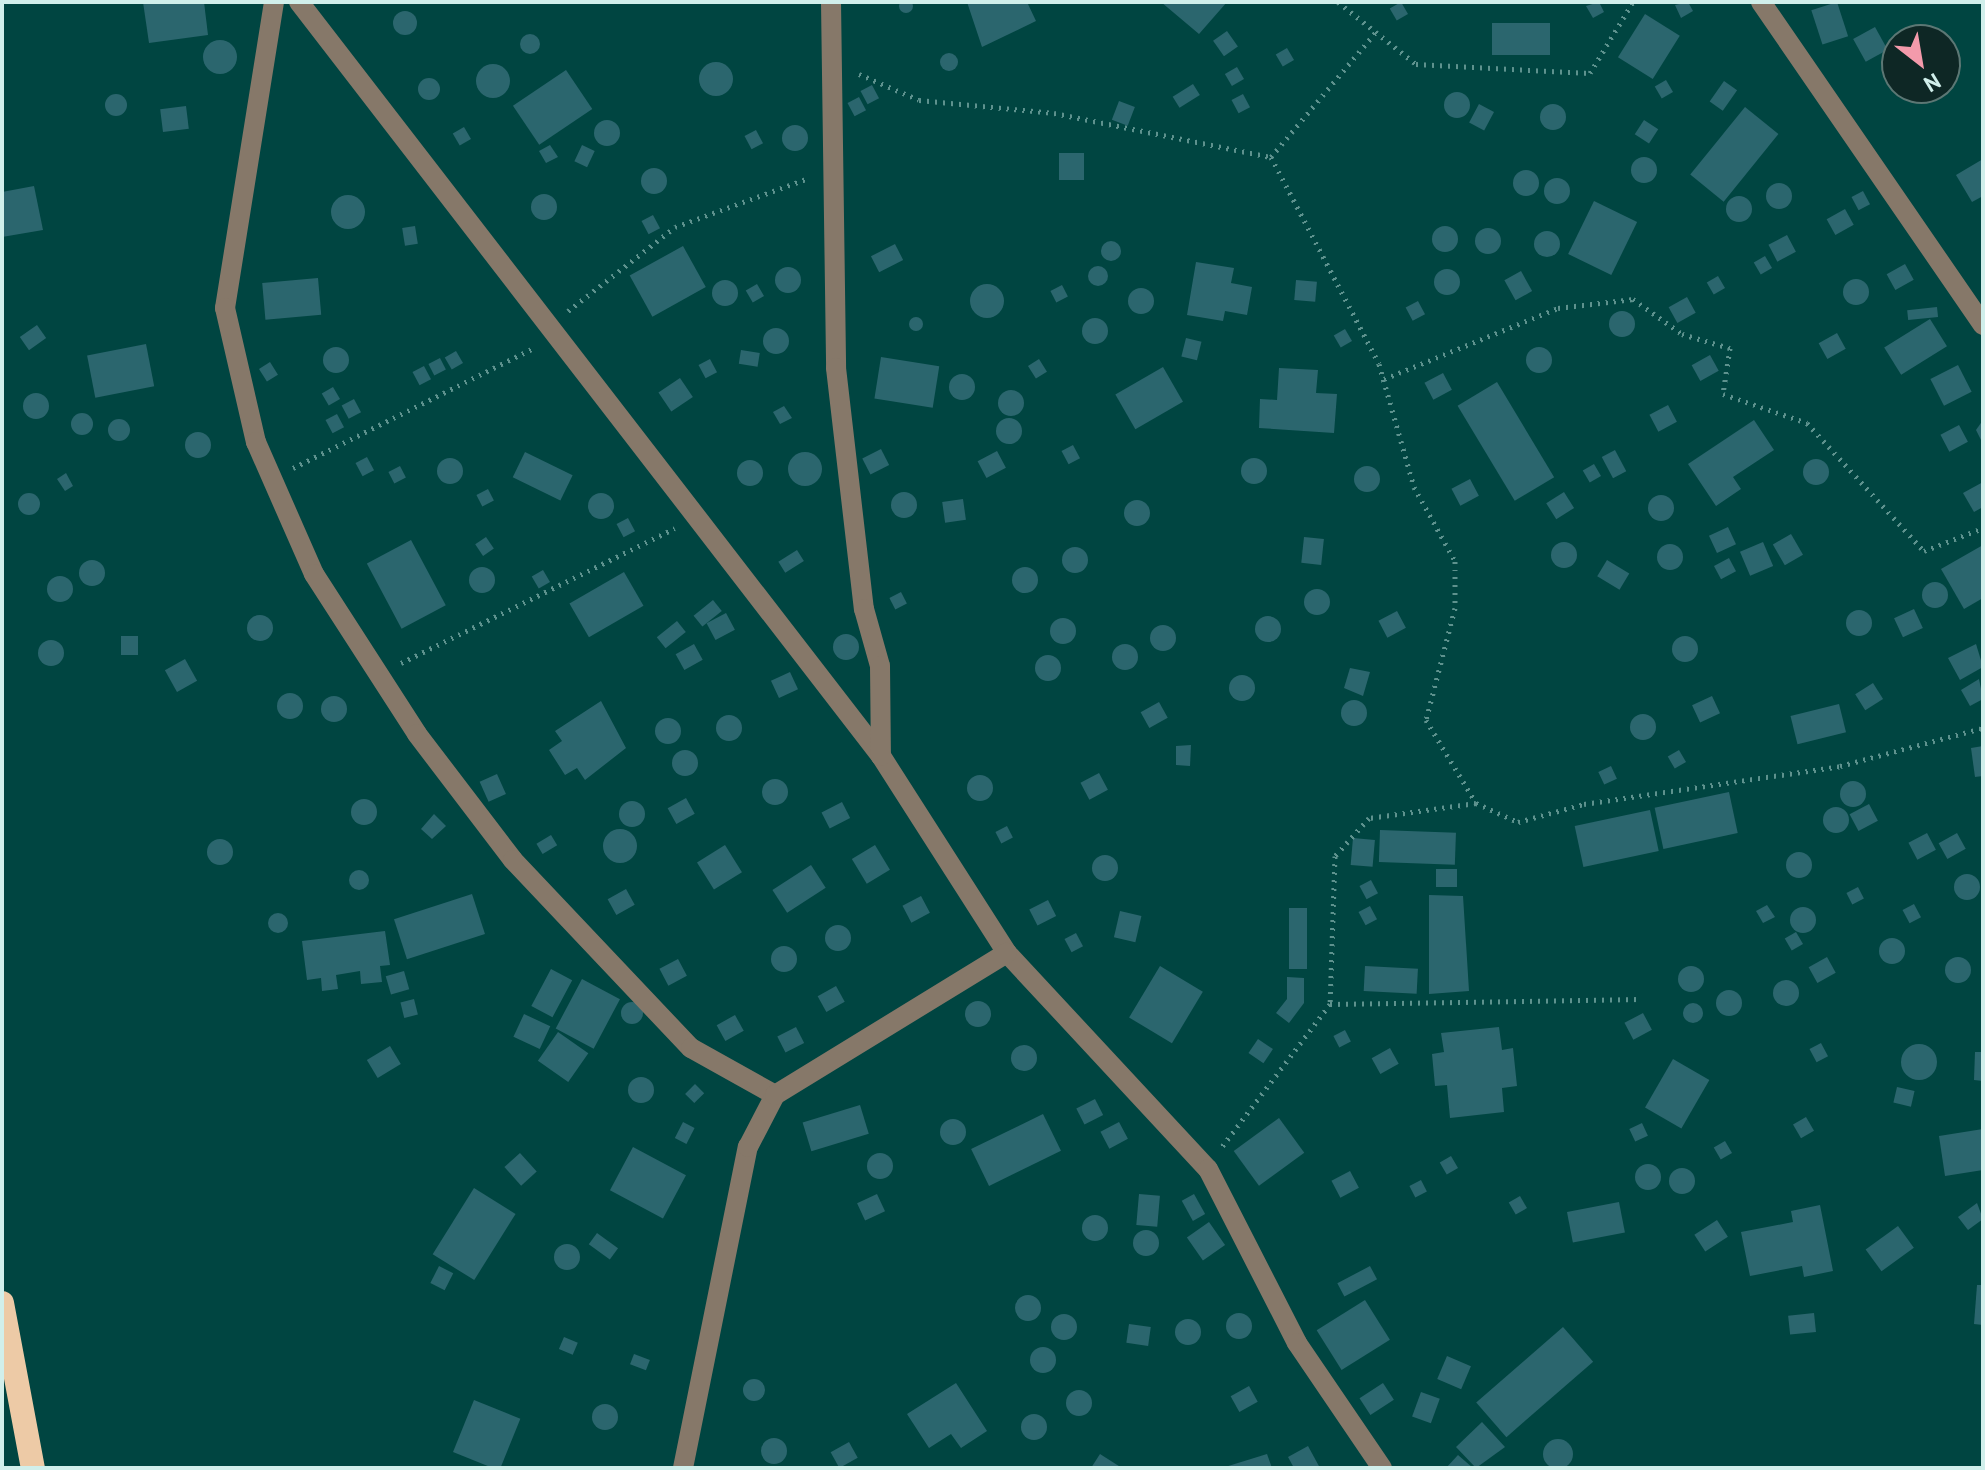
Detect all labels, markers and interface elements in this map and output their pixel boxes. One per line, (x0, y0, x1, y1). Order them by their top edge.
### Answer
north arrow (1881, 24, 1961, 104)
text: N (1919, 67, 1946, 99)

